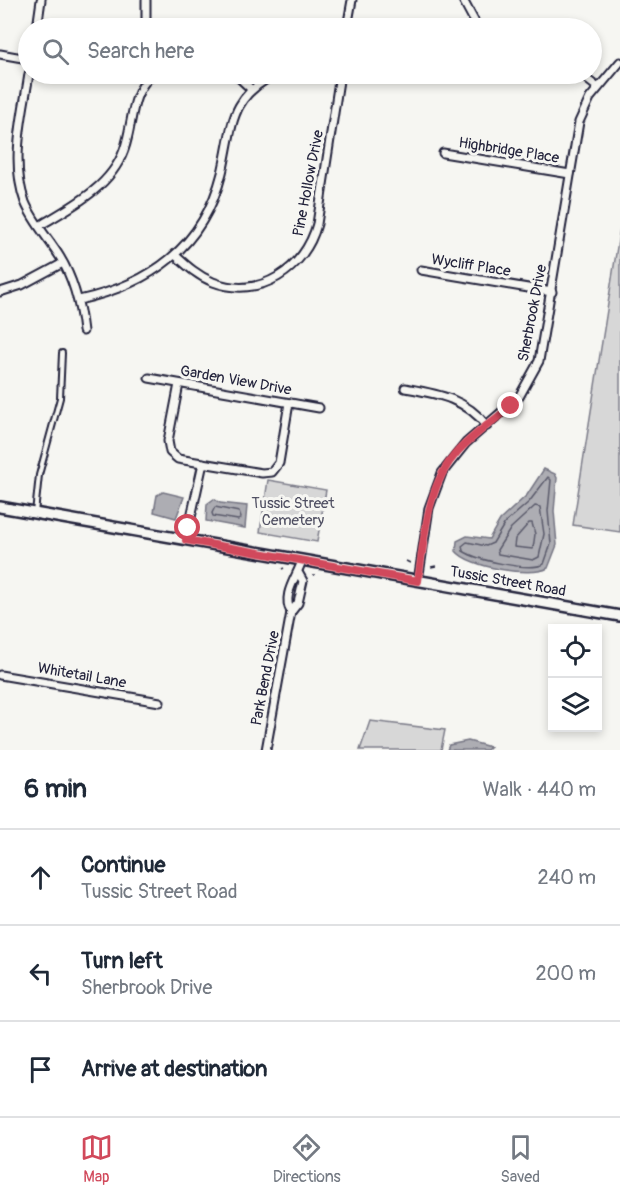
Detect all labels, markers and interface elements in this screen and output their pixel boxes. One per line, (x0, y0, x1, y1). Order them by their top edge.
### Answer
search box (18, 18, 602, 84)
icon: search (39, 35, 72, 68)
text: Search here (87, 37, 194, 65)
street label: Pine Hollow Drive (289, 128, 328, 238)
street label: Highbridge Place (457, 133, 561, 168)
street label: Wycliff Place (430, 250, 513, 281)
street label: Sherbrook Drive (514, 262, 551, 363)
street label: Garden View Drive (179, 361, 294, 400)
route end (497, 392, 523, 418)
park label: Tussic Street Cemetery (251, 494, 335, 530)
route start (174, 514, 200, 540)
street label: Tussic Street Road (448, 562, 567, 601)
map controls (548, 624, 602, 732)
button: locate (548, 624, 602, 678)
street label: Park Bend Drive (247, 628, 284, 727)
street label: Whitetail Lane (36, 658, 128, 693)
button: layers (548, 678, 602, 732)
text: 6 min (24, 773, 87, 805)
text: Walk · 440 m (482, 777, 596, 802)
text: Continue (81, 851, 165, 879)
icon: ahead (24, 861, 57, 894)
text: 240 m (537, 865, 596, 890)
text: Tussic Street Road (81, 879, 238, 904)
text: Turn left (81, 947, 163, 975)
icon: left (24, 957, 57, 990)
text: 200 m (535, 961, 596, 986)
text: Sherbrook Drive (81, 975, 212, 1000)
icon: arrive (24, 1053, 57, 1086)
text: Arrive at destination (81, 1055, 267, 1083)
tab: Map (80, 1131, 113, 1187)
tab: Directions (273, 1131, 341, 1187)
tab: Saved (500, 1131, 540, 1187)

